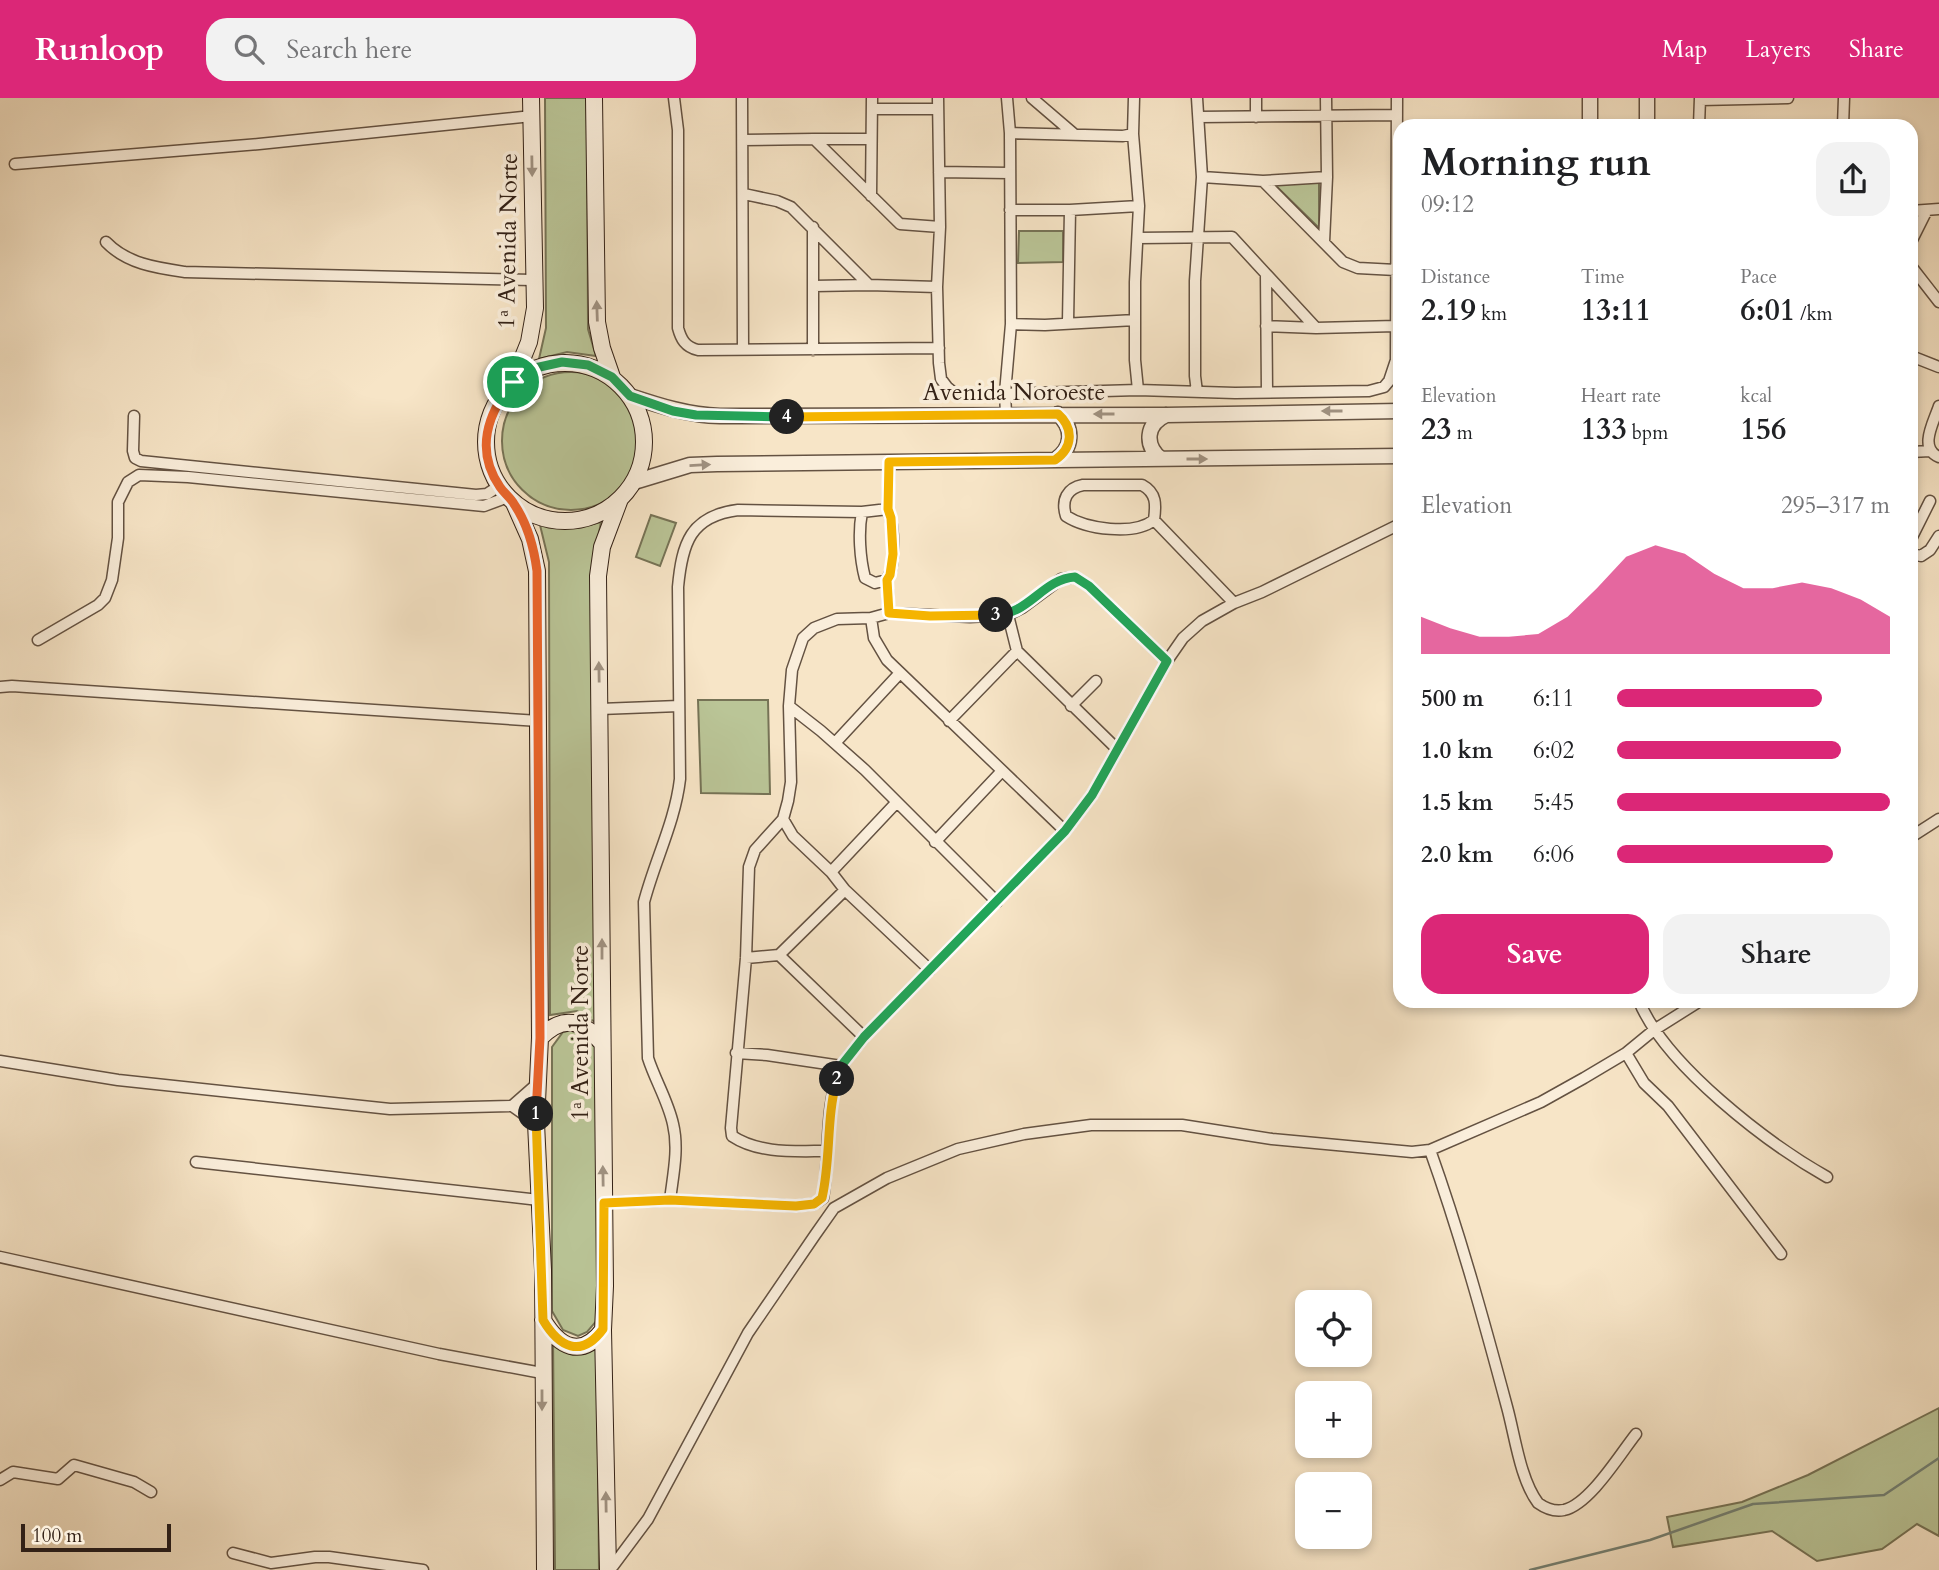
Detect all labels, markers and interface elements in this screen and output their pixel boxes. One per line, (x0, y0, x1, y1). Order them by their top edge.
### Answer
search box (206, 18, 696, 81)
text: Runloop (35, 27, 164, 72)
icon: search (230, 30, 268, 68)
text: Search here (286, 32, 412, 67)
text: Map (1662, 33, 1708, 66)
text: Layers (1746, 33, 1811, 66)
text: Share (1849, 33, 1904, 66)
text: Morning run (1421, 137, 1651, 189)
button: share (1816, 142, 1890, 216)
street label: 1ᵃ Avenida Norte (490, 153, 526, 329)
one-way arrow (527, 155, 538, 177)
text: 09:12 (1421, 189, 1474, 220)
text: Distance (1421, 264, 1490, 290)
text: Time (1581, 264, 1625, 290)
text: Pace (1740, 264, 1777, 290)
text: 2.19 (1421, 290, 1476, 331)
text: 13:11 (1581, 290, 1651, 331)
text: 6:01 (1740, 290, 1795, 331)
one-way arrow (592, 300, 603, 322)
text: km (1476, 301, 1507, 327)
text: /km (1795, 301, 1833, 327)
pin (483, 352, 543, 412)
icon: arrive (494, 363, 532, 401)
street label: Avenida Noroeste (923, 376, 1105, 409)
text: Elevation (1421, 383, 1496, 409)
text: Heart rate (1581, 383, 1661, 409)
text: kcal (1740, 383, 1772, 409)
pin: 4 (770, 400, 804, 434)
text: 4 (782, 403, 791, 429)
one-way arrow (1321, 405, 1343, 417)
one-way arrow (1093, 408, 1115, 420)
text: 23 (1421, 409, 1452, 450)
text: 133 (1581, 409, 1627, 450)
text: 156 (1740, 409, 1786, 450)
text: m (1452, 420, 1473, 446)
text: bpm (1627, 420, 1668, 446)
one-way arrow (1186, 453, 1208, 465)
one-way arrow (689, 460, 711, 471)
text: Elevation (1421, 490, 1512, 521)
text: 295–317 m (1781, 490, 1890, 521)
pin: 3 (978, 598, 1014, 632)
text: 3 (991, 601, 1000, 627)
one-way arrow (593, 661, 605, 683)
text: 500 m (1421, 683, 1484, 714)
text: 6:11 (1533, 683, 1574, 714)
text: 1.0 km (1421, 735, 1493, 766)
text: 6:02 (1533, 735, 1574, 766)
text: 1.5 km (1421, 787, 1493, 818)
text: 5:45 (1533, 787, 1574, 818)
text: 2.0 km (1421, 839, 1493, 870)
text: 6:06 (1533, 839, 1574, 870)
button: Save (1421, 914, 1649, 994)
button: Share (1663, 914, 1890, 994)
one-way arrow (596, 938, 608, 960)
street label: 1ᵃ Avenida Norte (564, 945, 597, 1121)
pin: 2 (820, 1062, 854, 1096)
text: 2 (832, 1065, 841, 1091)
pin: 1 (518, 1096, 554, 1132)
text: 1 (531, 1100, 540, 1126)
one-way arrow (598, 1165, 609, 1187)
map controls (1295, 1290, 1372, 1549)
button: locate (1295, 1290, 1372, 1367)
button: + (1295, 1381, 1372, 1458)
one-way arrow (536, 1389, 548, 1411)
button: − (1295, 1472, 1372, 1549)
one-way arrow (600, 1491, 612, 1513)
scale bar (21, 1521, 172, 1553)
text: 100 m (32, 1523, 82, 1549)

